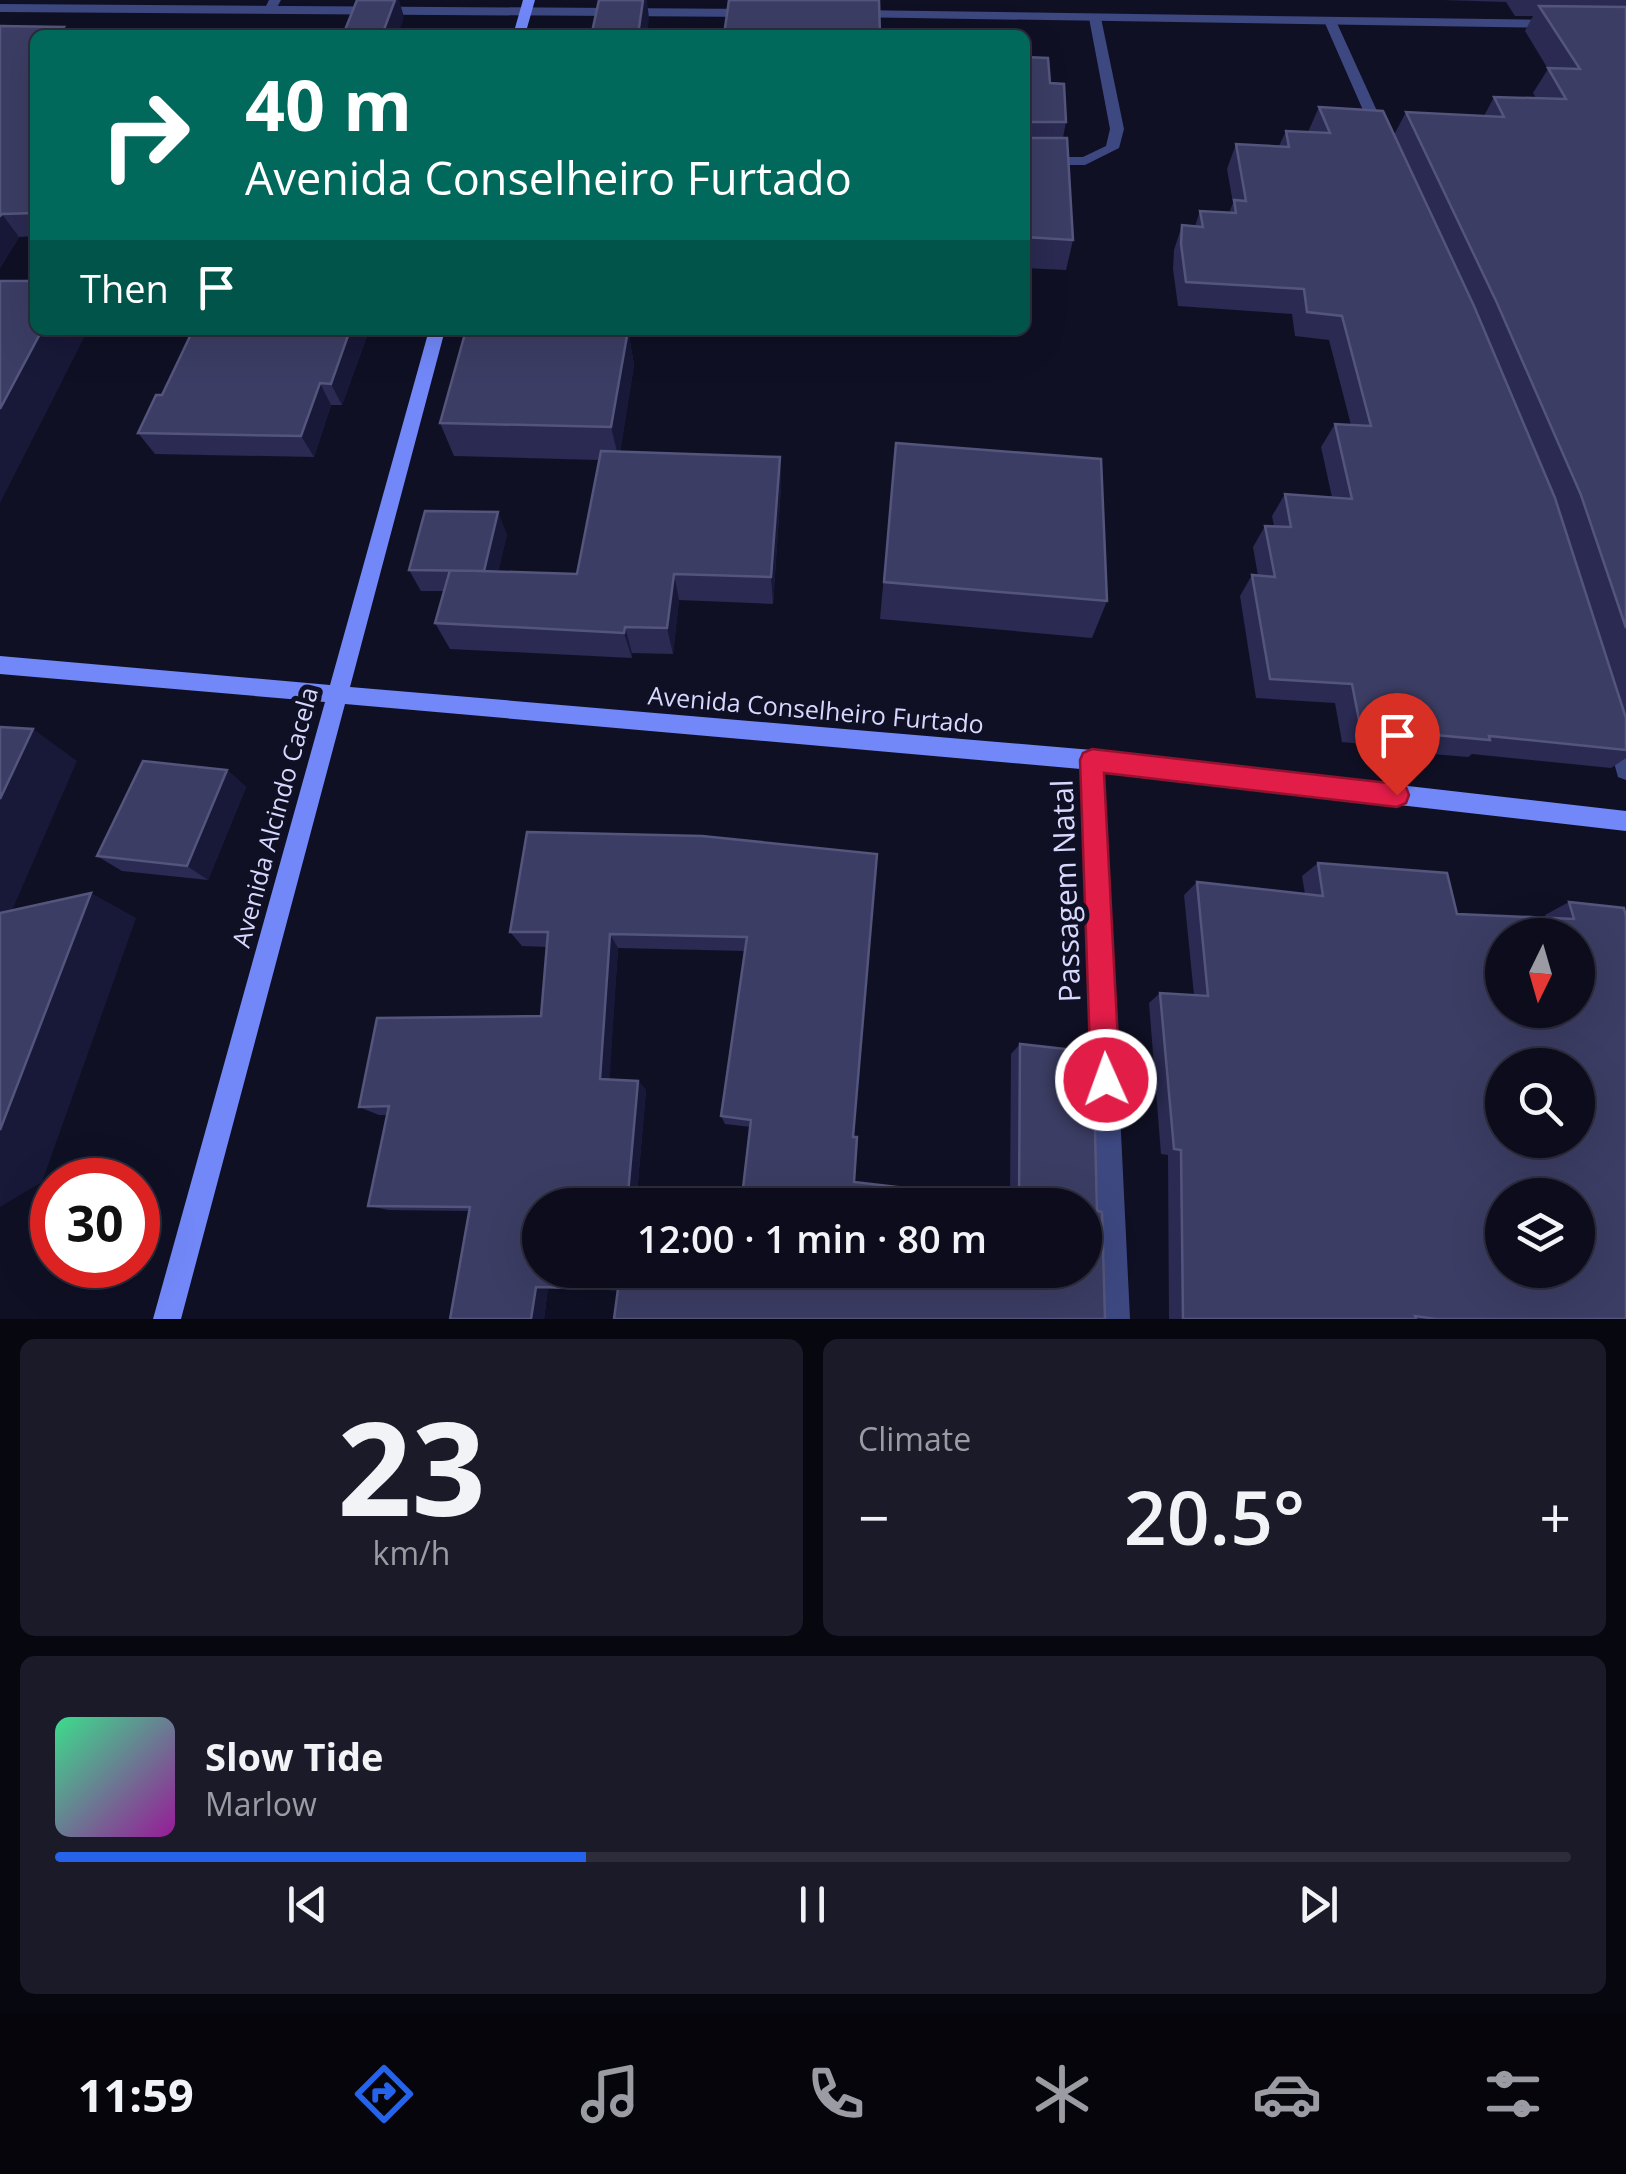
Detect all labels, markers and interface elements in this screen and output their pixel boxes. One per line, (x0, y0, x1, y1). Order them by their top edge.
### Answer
text: 40 m (245, 56, 412, 152)
icon: right (80, 70, 210, 200)
text: Avenida Conselheiro Furtado (245, 147, 852, 208)
icon: arrive (189, 260, 244, 315)
text: Then (80, 262, 169, 314)
street label: Avenida Conselheiro Furtado (647, 677, 985, 741)
street label: Avenida Alcindo Cacela (223, 683, 325, 951)
pin (1355, 693, 1440, 796)
icon: arrive (1370, 708, 1425, 763)
street label: Passagem Natal (1041, 779, 1089, 1003)
north arrow (1485, 918, 1595, 1028)
map controls (1485, 918, 1595, 1288)
position arrow (1054, 1028, 1158, 1132)
button: search (1485, 1048, 1595, 1158)
speed limit sign: 30 (30, 1158, 160, 1288)
button: layers (1485, 1178, 1595, 1288)
text: 12:00 · 1 min · 80 m (637, 1212, 987, 1264)
text: 23 (337, 1377, 486, 1554)
text: Climate (858, 1417, 971, 1460)
text: 20.5° (1124, 1465, 1305, 1567)
text: − (858, 1479, 889, 1554)
text: + (1540, 1479, 1571, 1554)
text: km/h (373, 1531, 450, 1574)
text: Slow Tide (205, 1730, 384, 1782)
text: Marlow (205, 1782, 317, 1825)
icon: previous (280, 1877, 335, 1932)
icon: pause (785, 1877, 840, 1932)
icon: next (1291, 1877, 1346, 1932)
icon: directions (349, 2059, 419, 2129)
icon: music (575, 2059, 645, 2129)
icon: phone (801, 2059, 871, 2129)
icon: climate (1027, 2059, 1097, 2129)
icon: car (1252, 2059, 1322, 2129)
icon: filters (1478, 2059, 1548, 2129)
text: 11:59 (78, 2064, 194, 2125)

